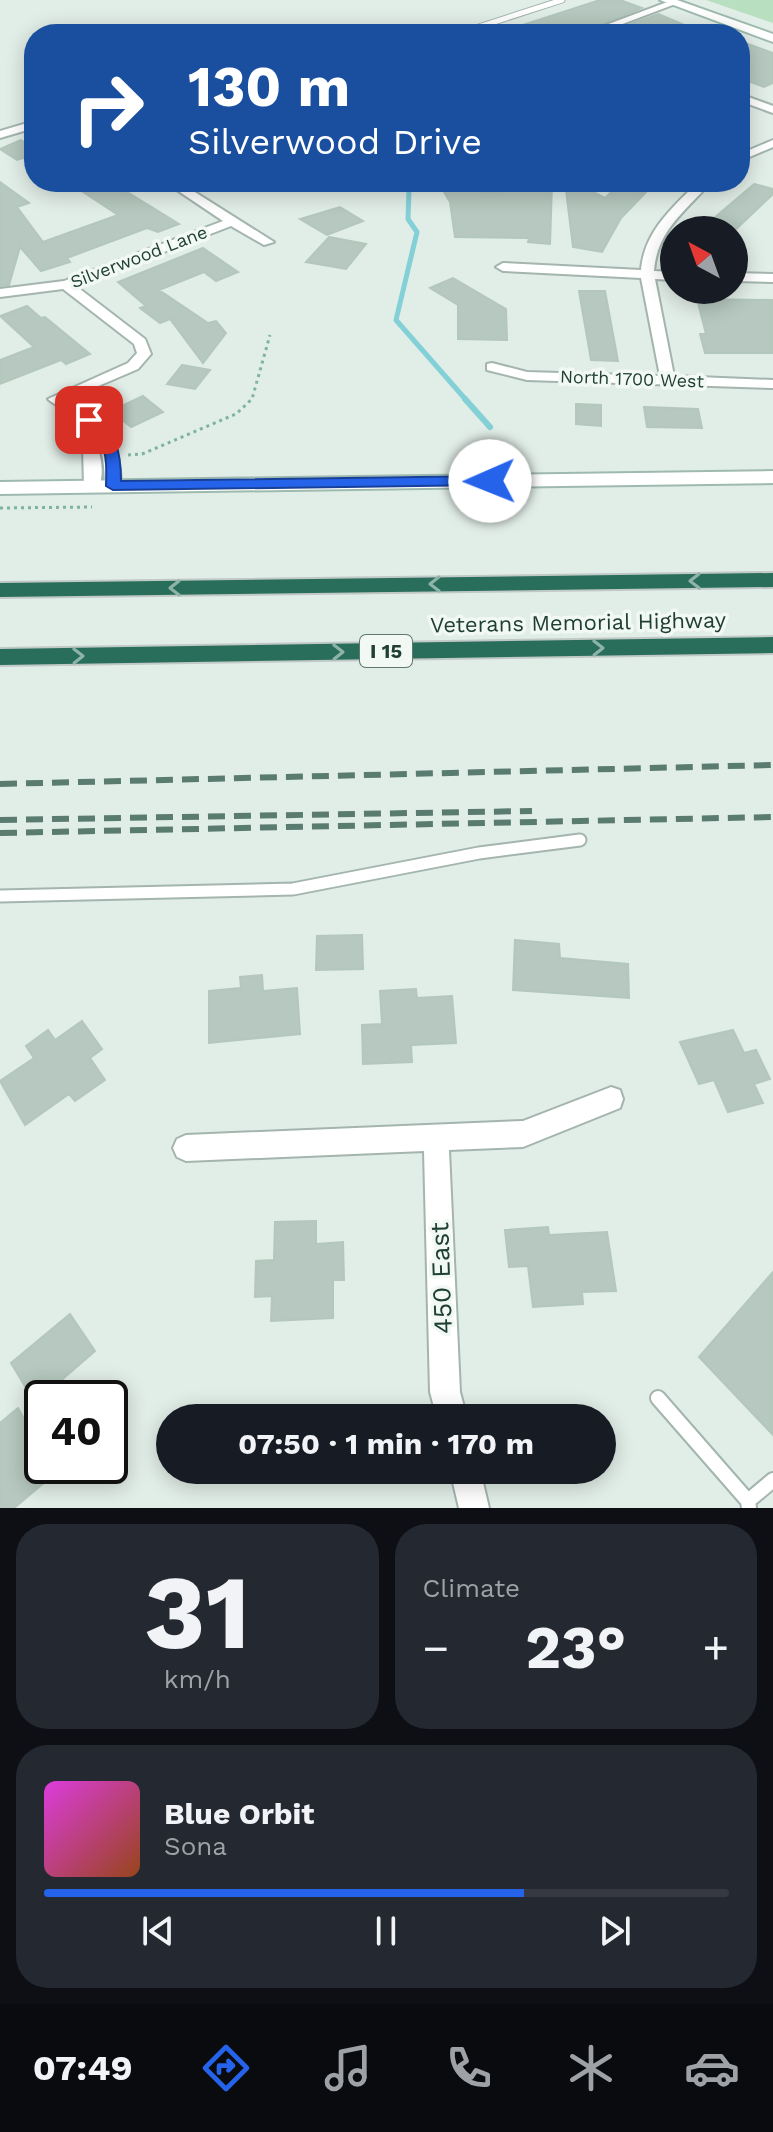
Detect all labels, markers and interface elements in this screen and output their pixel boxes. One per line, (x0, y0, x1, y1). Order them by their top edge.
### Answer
text: 130 m (188, 54, 350, 120)
icon: right (56, 56, 160, 160)
text: Silverwood Drive (188, 121, 482, 163)
north arrow (660, 216, 748, 304)
map controls (660, 216, 748, 304)
street label: Silverwood Lane (67, 221, 210, 292)
street label: North 1700 West (560, 365, 705, 392)
pin (55, 386, 123, 454)
icon: arrive (67, 398, 111, 442)
position arrow (448, 439, 532, 523)
one-way arrow (688, 573, 701, 590)
one-way arrow (428, 576, 441, 593)
one-way arrow (168, 579, 181, 596)
street label: Veterans Memorial Highway (430, 607, 727, 638)
road number: I 15 (360, 635, 412, 667)
one-way arrow (592, 639, 605, 657)
one-way arrow (332, 643, 345, 661)
one-way arrow (72, 647, 85, 665)
street label: 450 East (424, 1221, 458, 1334)
speed limit sign: 40 (24, 1380, 128, 1484)
text: 07:50 · 1 min · 170 m (238, 1426, 534, 1461)
text: 31 (144, 1551, 251, 1673)
text: Climate (423, 1573, 520, 1603)
text: 23° (525, 1612, 626, 1683)
text: − (423, 1622, 449, 1674)
text: + (702, 1622, 729, 1674)
text: km/h (164, 1664, 231, 1694)
text: Blue Orbit (164, 1796, 314, 1831)
text: Sona (164, 1831, 227, 1861)
icon: previous (136, 1909, 180, 1953)
icon: pause (364, 1909, 408, 1953)
icon: next (593, 1909, 637, 1953)
icon: directions (198, 2040, 254, 2096)
icon: music (320, 2040, 376, 2096)
icon: phone (441, 2040, 497, 2096)
icon: climate (563, 2040, 619, 2096)
icon: car (684, 2040, 740, 2096)
text: 07:49 (33, 2047, 133, 2089)

